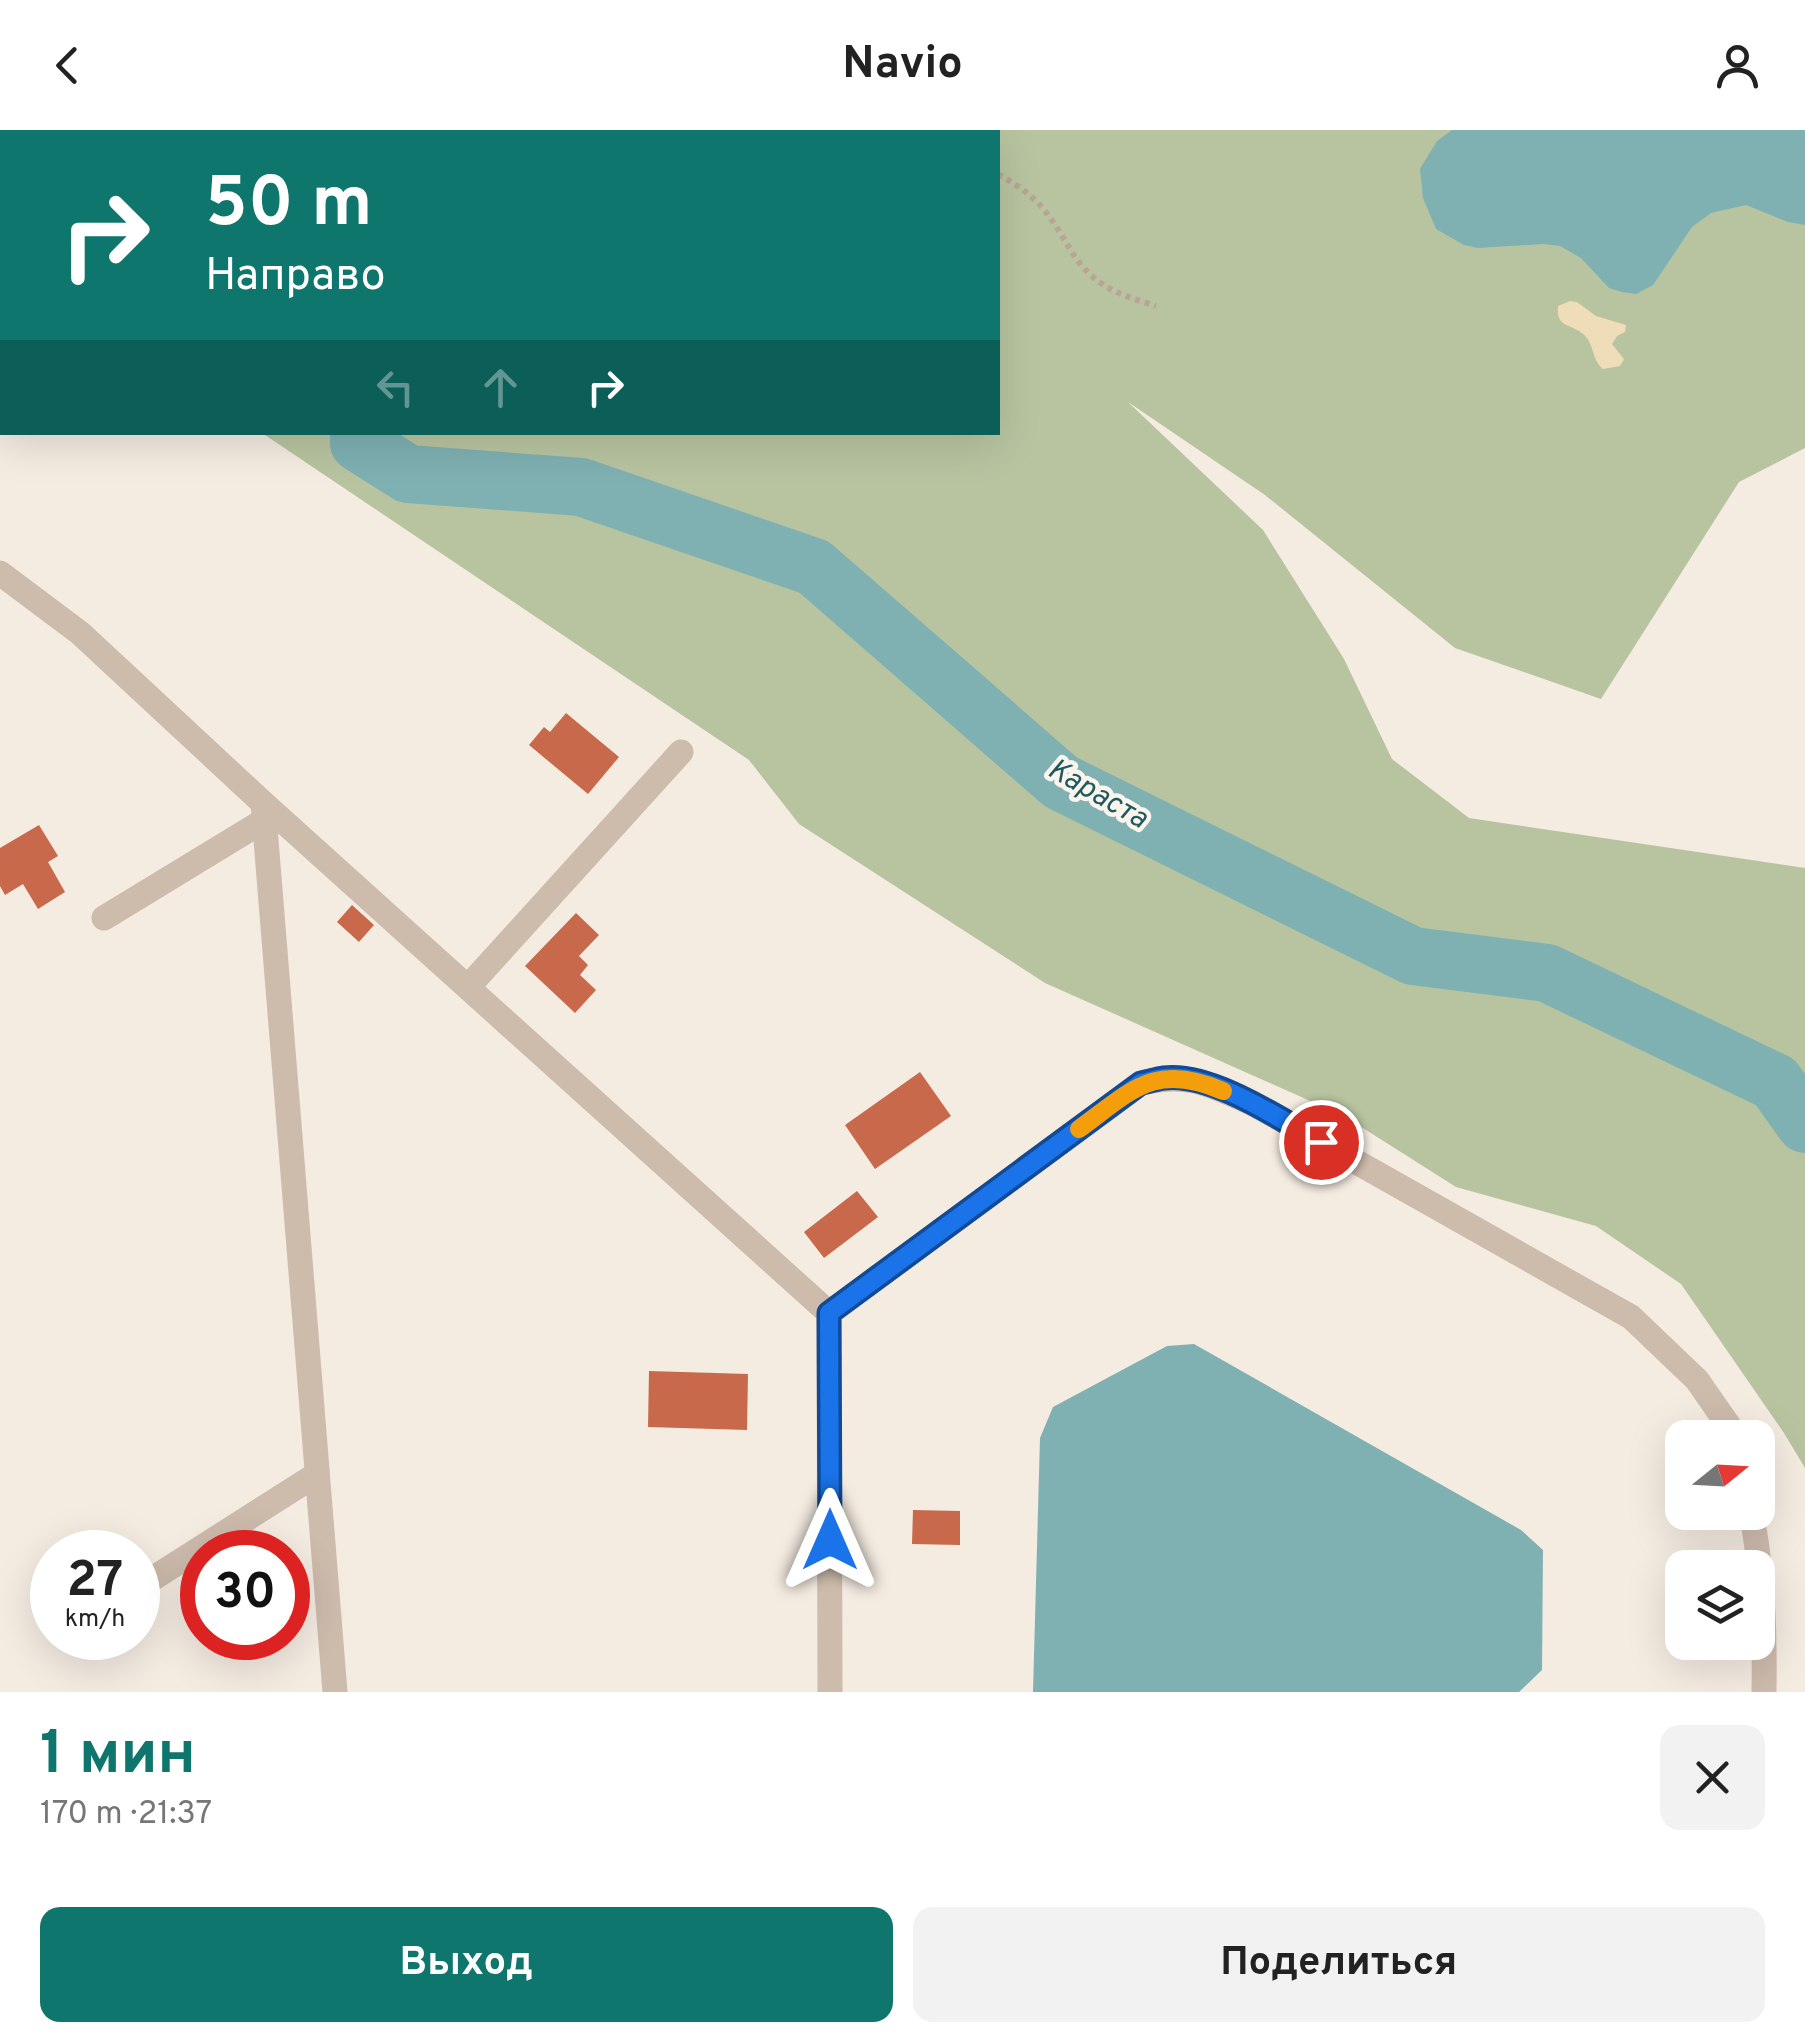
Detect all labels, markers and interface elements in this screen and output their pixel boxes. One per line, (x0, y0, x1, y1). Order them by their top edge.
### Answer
text: Navio (842, 37, 963, 94)
icon: back (40, 38, 95, 93)
icon: person (1710, 38, 1765, 93)
text: 50 m (205, 162, 372, 251)
icon: right (40, 170, 170, 300)
text: Направо (205, 249, 386, 306)
icon: left (368, 360, 423, 415)
icon: ahead (473, 360, 528, 415)
icon: right (578, 360, 633, 415)
water label: Караста (1040, 752, 1154, 839)
pin (1279, 1100, 1364, 1185)
icon: arrive (1294, 1115, 1349, 1170)
north arrow (1665, 1420, 1775, 1530)
map controls (1665, 1420, 1775, 1660)
position arrow (778, 1488, 882, 1592)
speed limit sign: 30 (180, 1530, 310, 1660)
button: layers (1665, 1550, 1775, 1660)
text: 27 (67, 1551, 123, 1614)
text: km/h (65, 1604, 125, 1636)
text: 1 мин (40, 1719, 196, 1795)
button: close (1660, 1725, 1765, 1830)
text: 170 m · 21:37 (40, 1795, 212, 1835)
button: Выход (40, 1907, 893, 2022)
button: Поделиться (913, 1907, 1765, 2022)

